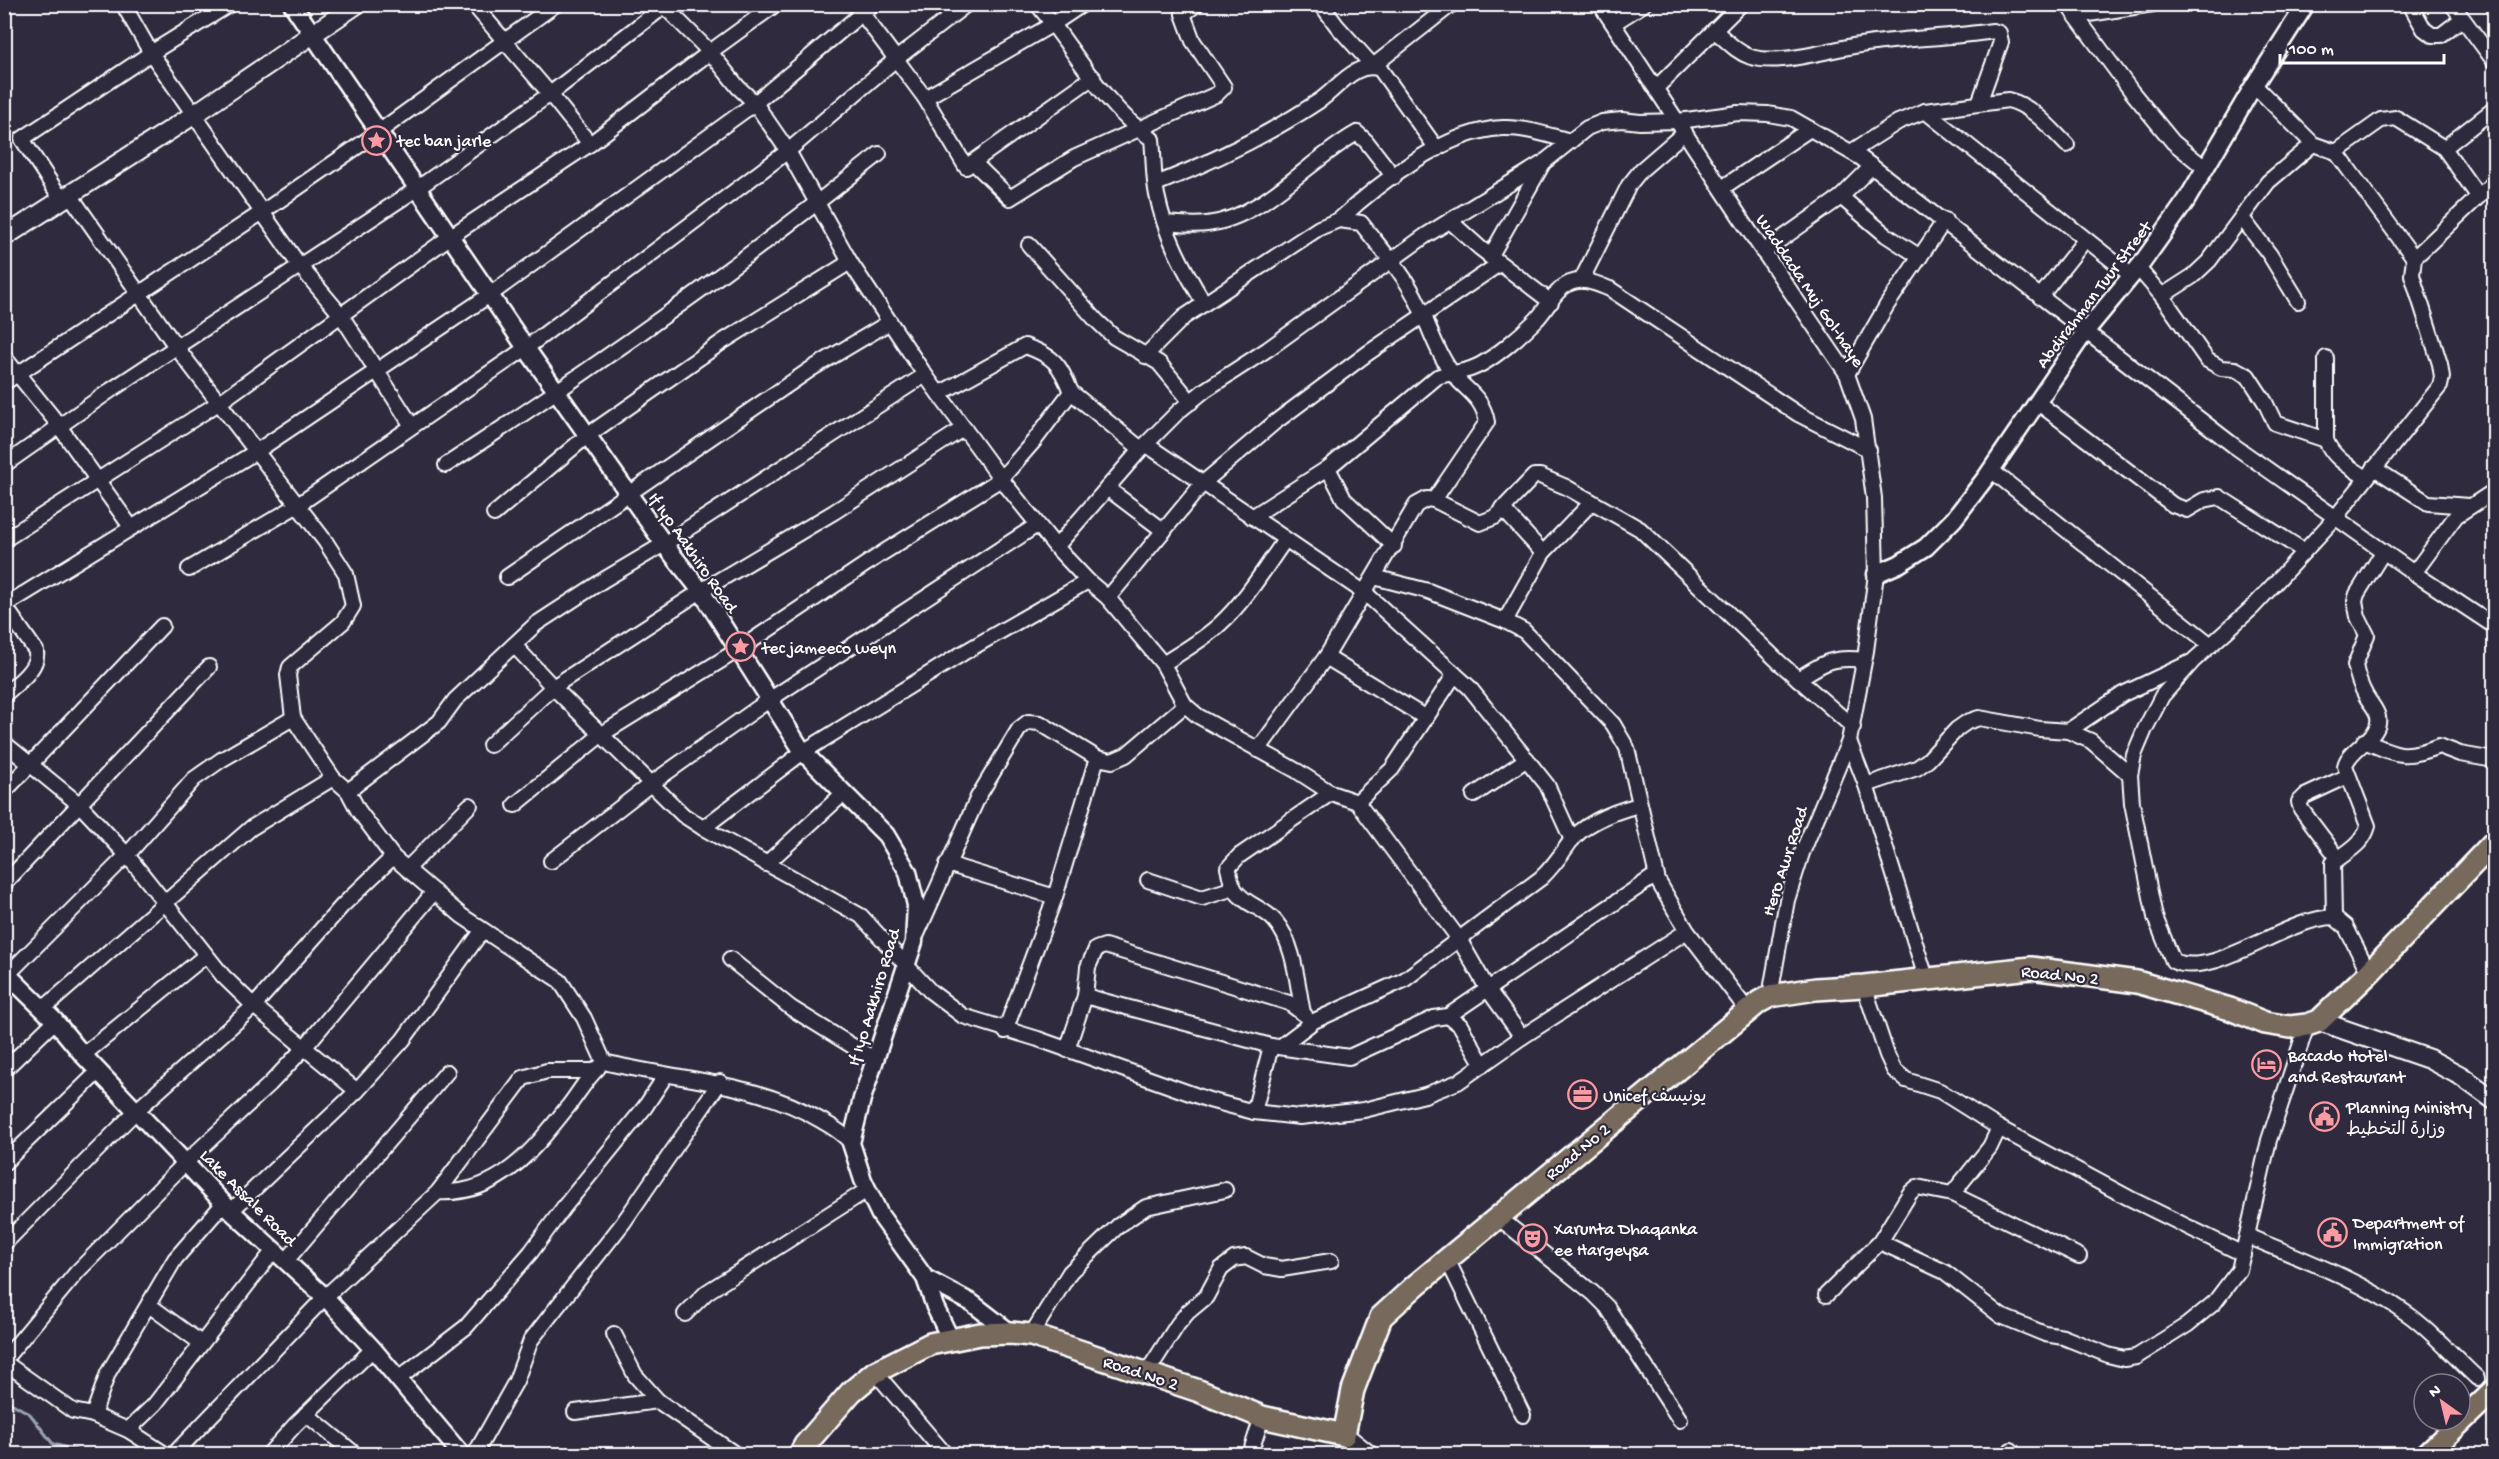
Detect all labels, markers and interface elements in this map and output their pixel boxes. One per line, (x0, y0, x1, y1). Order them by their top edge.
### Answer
scale bar (2280, 27, 2444, 65)
text: 100 m (2288, 40, 2334, 61)
place icon: tec ban jarle (360, 124, 392, 156)
place label: tec ban jarle (396, 132, 492, 153)
street label: Waddada Muj Gol-haye (1750, 211, 1868, 372)
street label: Abdirahman Tuur Street (2033, 217, 2158, 373)
street label: If Iyo Aakhiro Road (643, 489, 742, 619)
place icon: tec jameeco weyn (725, 631, 757, 663)
place label: tec jameeco weyn (761, 639, 896, 660)
street label: Hero Awr Road (1759, 803, 1814, 919)
street label: If Iyo Aakhiro Road (845, 925, 907, 1069)
street label: Road No 2 (2020, 962, 2100, 991)
place label: Bacado Hotel and Restaurant (2287, 1047, 2406, 1089)
hotel icon: Bacado Hotel and Restaurant (2251, 1049, 2283, 1081)
office icon: Unicef يونيسف (1566, 1079, 1598, 1111)
place label: Unicef يونيسف (1603, 1087, 1706, 1108)
place label: Planning Ministry وزارة التخطيط (2345, 1099, 2472, 1141)
public building icon: Planning Ministry وزارة التخطيط (2309, 1101, 2341, 1133)
street label: Road No 2 (1542, 1120, 1615, 1186)
street label: Lake Assale Road (194, 1146, 301, 1253)
place label: Department of Immigration (2352, 1214, 2465, 1256)
public building icon: Department of Immigration (2316, 1216, 2348, 1248)
place label: Xarunta Dhaqanka ee Hargeysa (1553, 1220, 1698, 1262)
theatre icon: Xarunta Dhaqanka ee Hargeysa (1517, 1222, 1549, 1254)
street label: Road No 2 (1100, 1352, 1181, 1396)
north arrow (2412, 1372, 2472, 1432)
text: N (2426, 1381, 2446, 1403)

